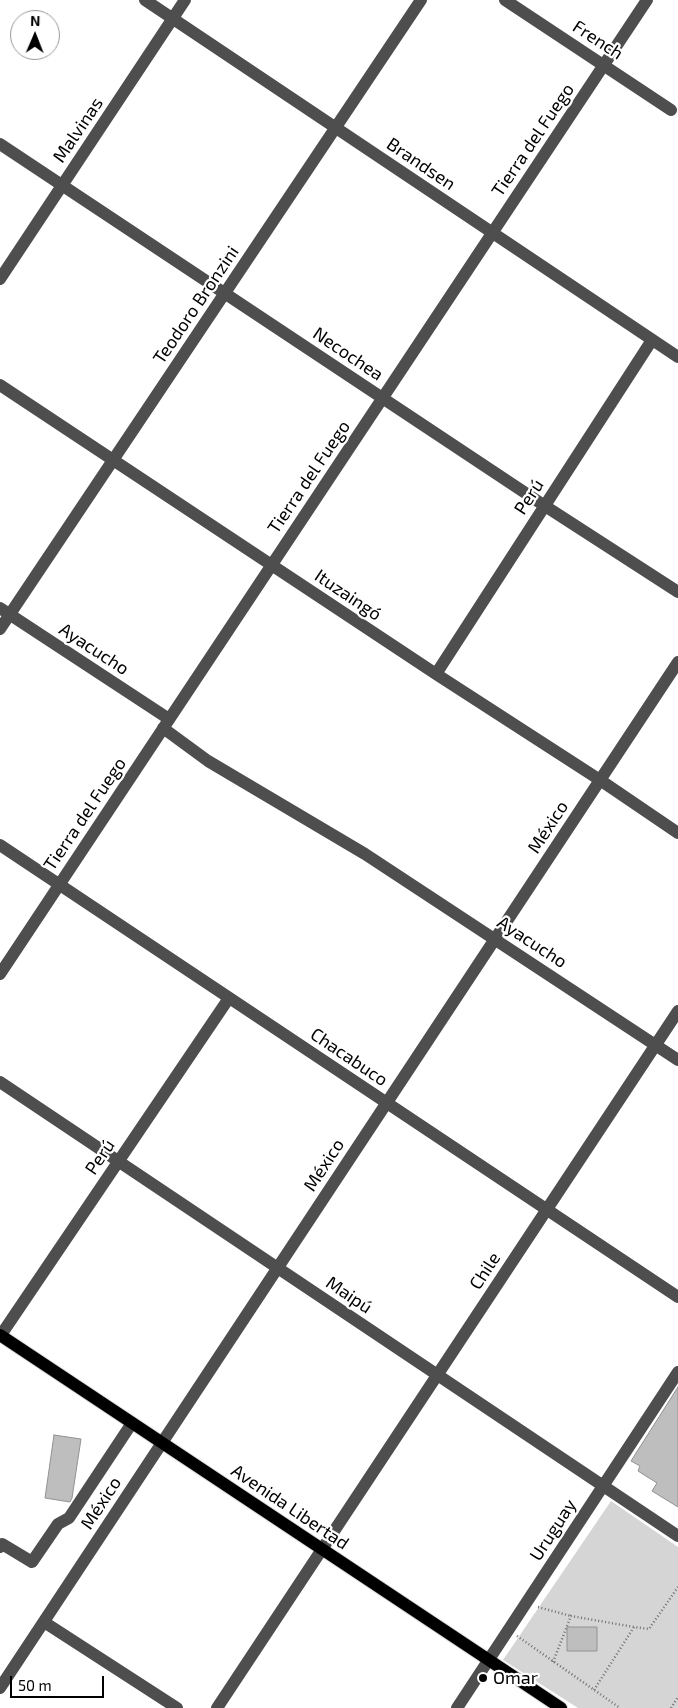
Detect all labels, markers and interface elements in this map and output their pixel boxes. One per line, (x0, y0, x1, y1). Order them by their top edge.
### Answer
north arrow (10, 10, 60, 60)
text: N (30, 12, 40, 29)
street label: French (569, 16, 627, 64)
street label: Tierra del Fuego (487, 79, 579, 201)
street label: Malvinas (48, 93, 108, 167)
street label: Brandsen (383, 133, 459, 195)
street label: Teodoro Bronzini (149, 242, 243, 368)
street label: Necochea (309, 323, 387, 385)
street label: Tierra del Fuego (263, 416, 355, 538)
street label: Perú (510, 475, 548, 519)
street label: Ituzaingó (310, 565, 386, 625)
street label: Ayacucho (55, 619, 133, 679)
street label: Tierra del Fuego (39, 753, 131, 875)
street label: México (523, 797, 573, 857)
street label: Ayacucho (493, 912, 571, 972)
street label: Chacabuco (306, 1023, 392, 1091)
street label: Perú (81, 1135, 119, 1179)
street label: México (299, 1135, 349, 1195)
street label: Chile (465, 1248, 505, 1294)
street label: Maipú (322, 1272, 376, 1318)
street label: Avenida Libertad (227, 1460, 353, 1554)
street label: México (76, 1473, 126, 1533)
street label: Uruguay (525, 1495, 581, 1565)
scale bar (12, 1666, 106, 1698)
place label: Omar (493, 1667, 538, 1689)
marker: Omar (477, 1672, 489, 1684)
text: 50 m (18, 1676, 52, 1694)

